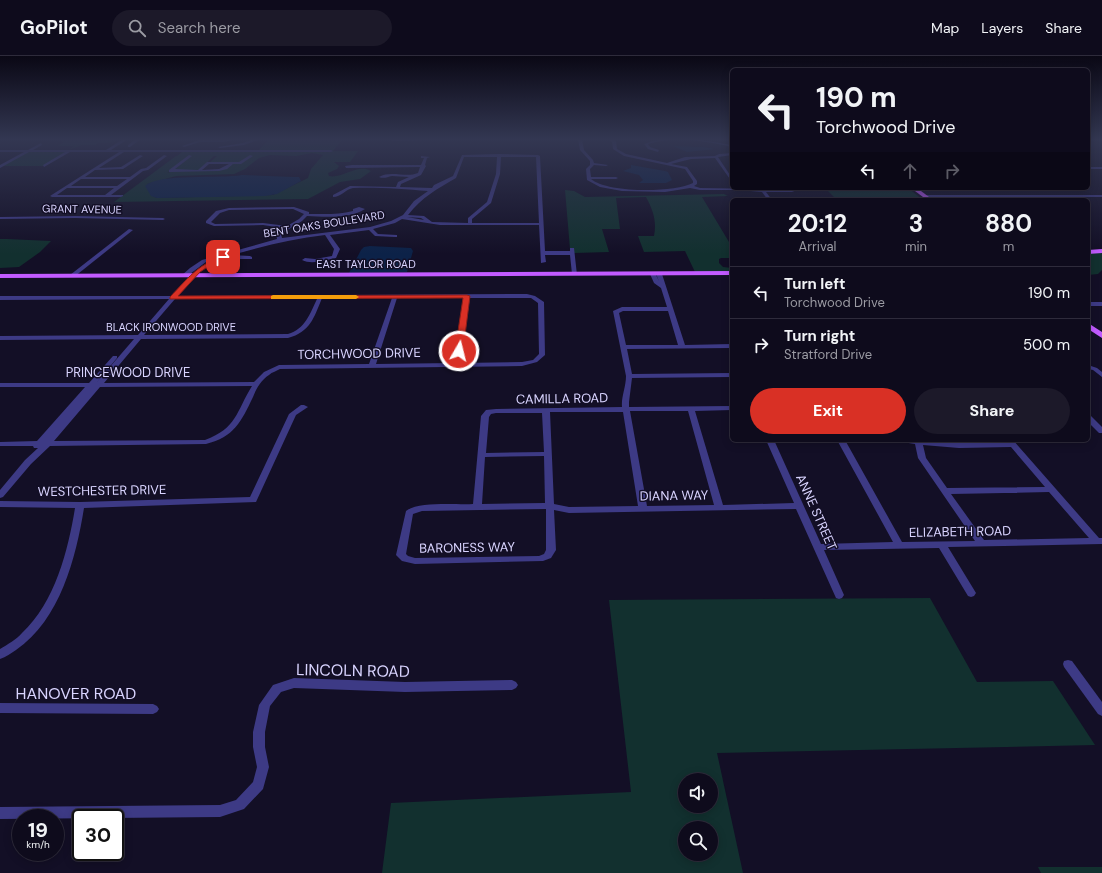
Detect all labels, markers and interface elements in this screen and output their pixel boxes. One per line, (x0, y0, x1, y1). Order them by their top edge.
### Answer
search box (112, 10, 392, 46)
text: GoPilot (20, 15, 88, 40)
icon: search (126, 17, 148, 39)
text: Search here (158, 18, 241, 38)
text: Map (931, 19, 959, 37)
text: Layers (981, 19, 1023, 37)
text: Share (1045, 19, 1082, 37)
text: 190 m (816, 79, 897, 116)
icon: left (750, 84, 802, 136)
text: Torchwood Drive (816, 115, 956, 139)
icon: left (857, 160, 879, 182)
icon: ahead (899, 160, 921, 182)
icon: right (941, 160, 963, 182)
street label: GRANT AVENUE (42, 201, 122, 217)
street label: BENT OAKS BOULEVARD (262, 207, 386, 241)
text: 20:12 (788, 208, 847, 239)
text: 3 (909, 208, 923, 239)
text: 880 (985, 208, 1032, 239)
text: Arrival (799, 238, 836, 255)
text: min (905, 238, 927, 255)
text: m (1003, 238, 1014, 255)
pin (206, 240, 240, 274)
icon: arrive (212, 246, 234, 268)
street label: EAST TAYLOR ROAD (316, 257, 416, 271)
text: Turn left (784, 274, 845, 294)
icon: left (750, 282, 772, 304)
text: 190 m (1028, 283, 1070, 303)
text: Torchwood Drive (784, 294, 885, 311)
street label: BLACK IRONWOOD DRIVE (106, 320, 236, 334)
text: Turn right (784, 326, 855, 346)
position arrow (438, 330, 480, 372)
icon: right (750, 334, 772, 356)
text: 500 m (1023, 335, 1070, 355)
street label: TORCHWOOD DRIVE (297, 344, 421, 363)
text: Stratford Drive (784, 346, 872, 363)
street label: PRINCEWOOD DRIVE (66, 364, 190, 381)
button: Exit (750, 388, 906, 434)
button: Share (914, 388, 1070, 434)
street label: CAMILLA ROAD (516, 389, 608, 408)
street label: ANNE STREET (792, 471, 841, 553)
street label: WESTCHESTER DRIVE (38, 481, 166, 500)
street label: DIANA WAY (640, 486, 709, 505)
street label: ELIZABETH ROAD (909, 522, 1011, 541)
street label: BARONESS WAY (419, 538, 516, 557)
street label: LINCOLN ROAD (296, 659, 410, 682)
street label: HANOVER ROAD (16, 683, 136, 704)
map controls (678, 773, 718, 861)
button: sound (678, 773, 718, 813)
speed limit sign: 30 (72, 809, 124, 861)
text: 19 (28, 817, 48, 843)
button: search (678, 821, 718, 861)
text: km/h (26, 838, 50, 851)

